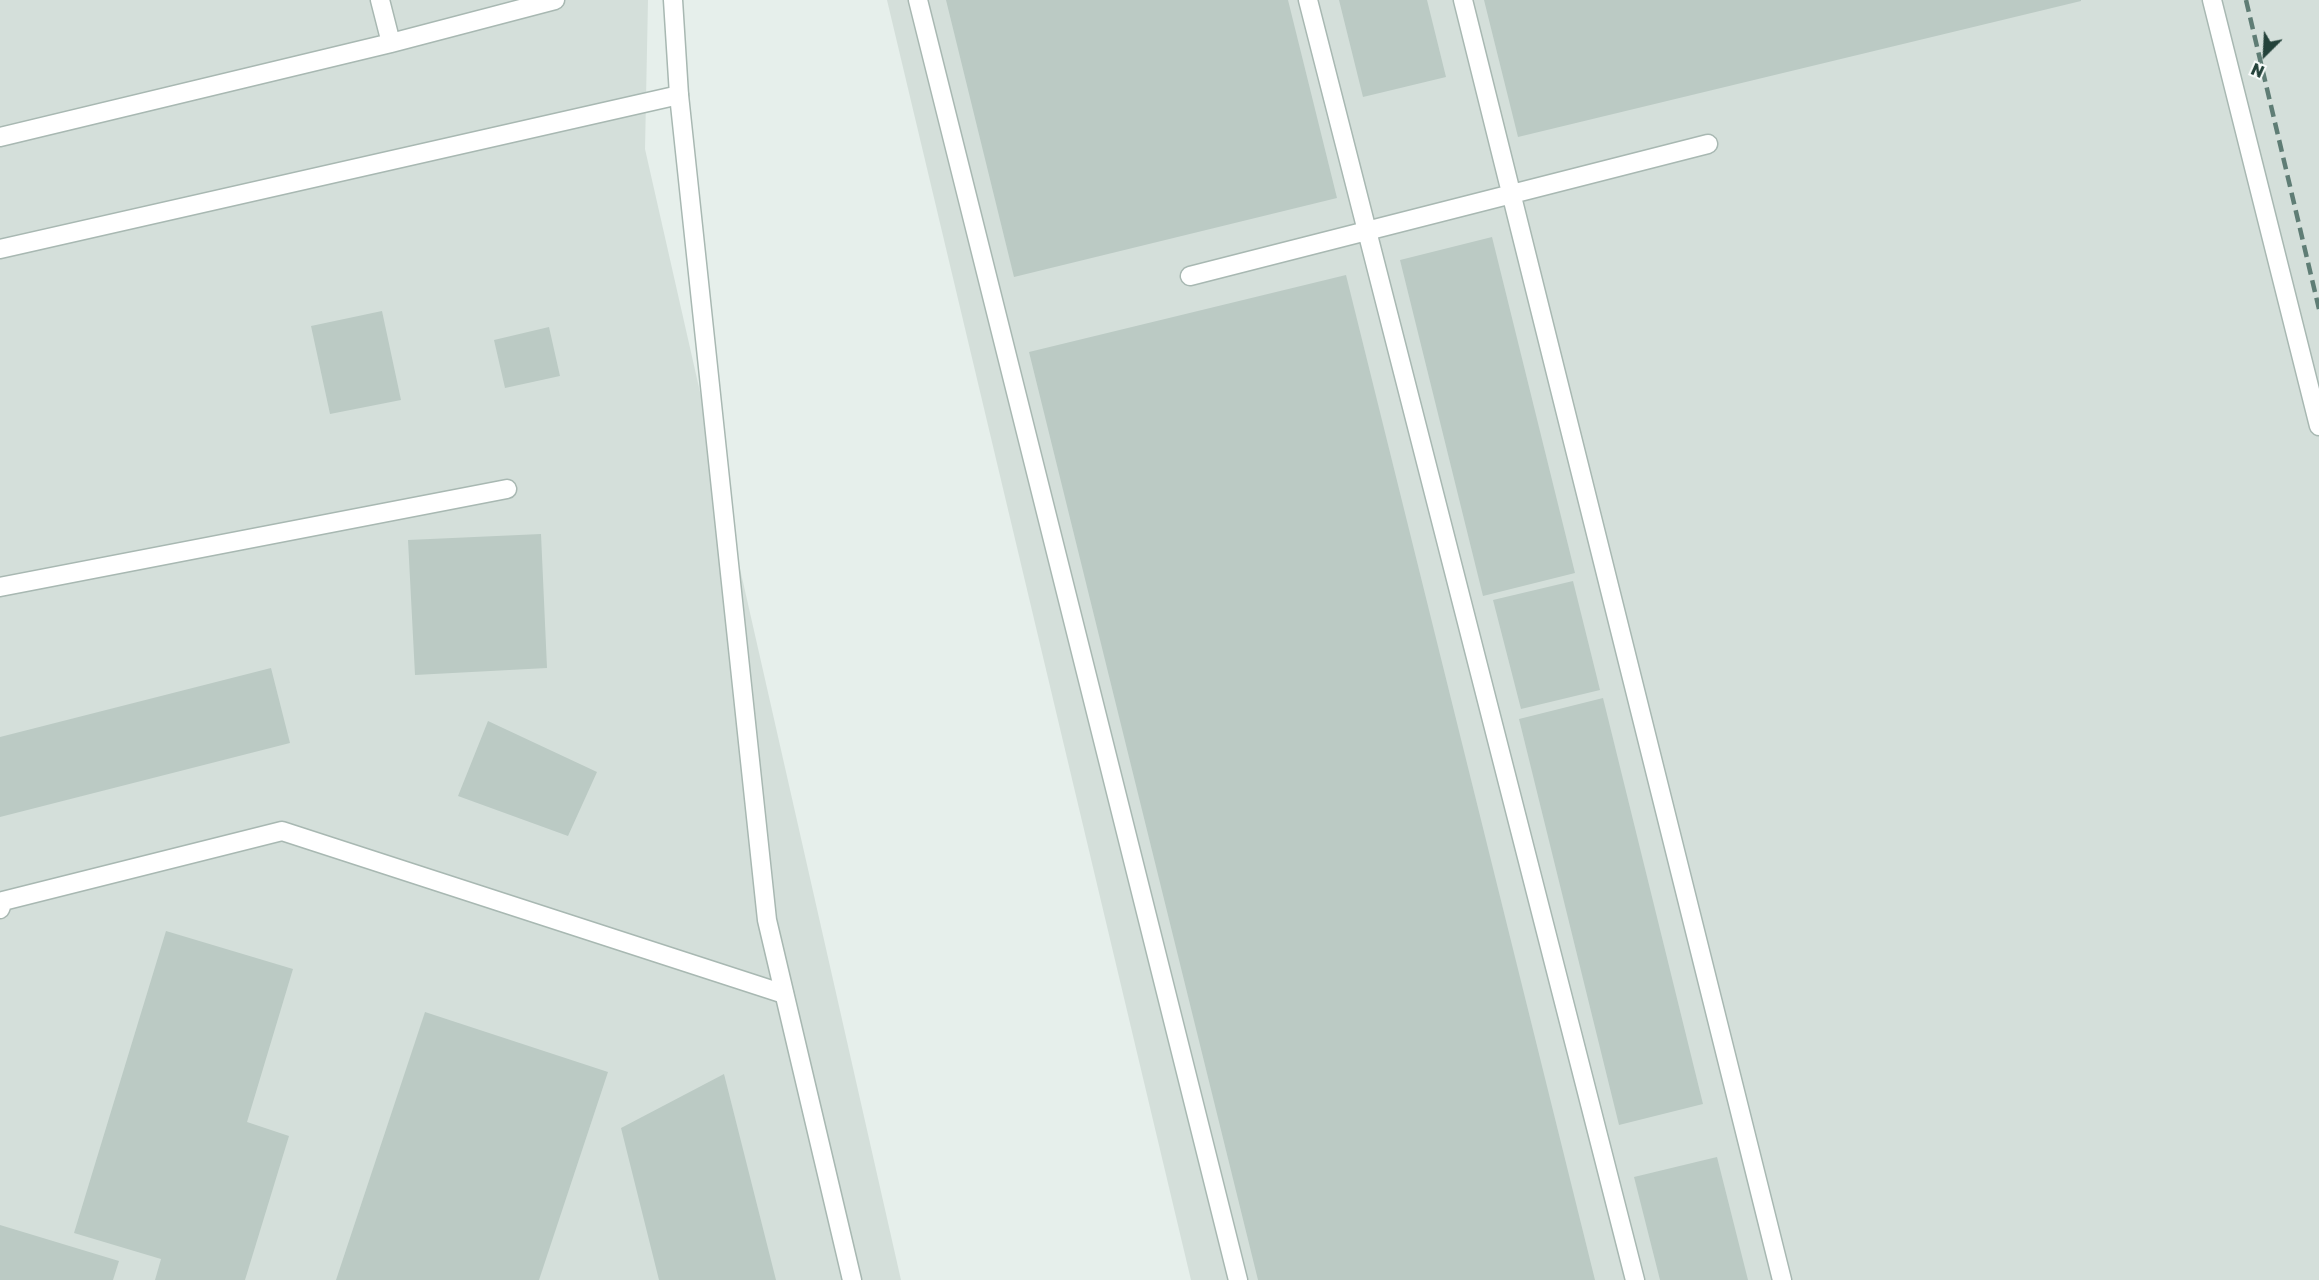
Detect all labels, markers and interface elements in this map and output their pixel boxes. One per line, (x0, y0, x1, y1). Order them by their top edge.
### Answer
north arrow (2235, 24, 2295, 84)
text: N (2248, 59, 2267, 82)

